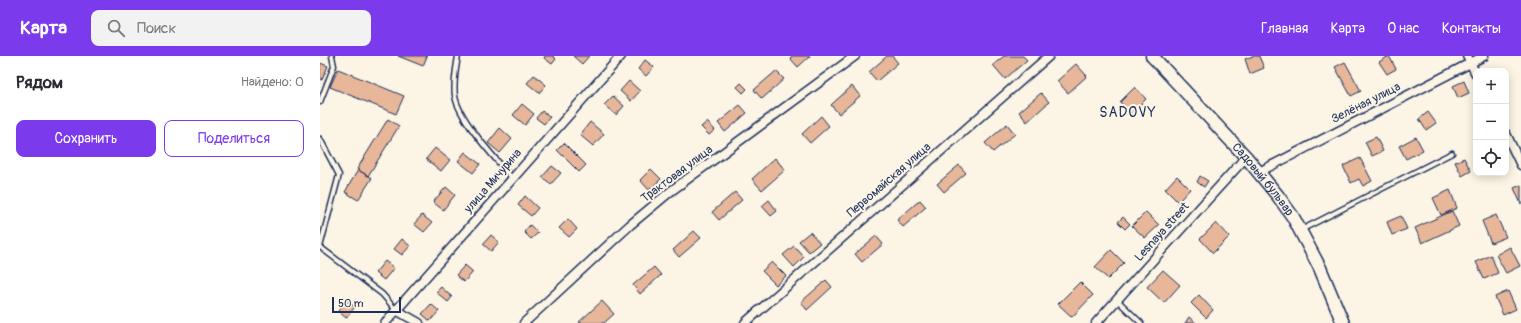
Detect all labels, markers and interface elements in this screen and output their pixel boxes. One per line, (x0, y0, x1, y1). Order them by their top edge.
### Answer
search box (91, 10, 371, 46)
text: Карта (20, 16, 67, 40)
icon: search (105, 17, 127, 39)
text: Поиск (137, 19, 176, 38)
text: Главная (1261, 20, 1308, 37)
text: Карта (1330, 20, 1365, 37)
text: О нас (1387, 20, 1420, 37)
text: Контакты (1442, 20, 1501, 37)
map controls (1473, 68, 1509, 176)
button: + (1473, 68, 1509, 104)
text: Рядом (16, 72, 63, 93)
text: Найдено: 0 (241, 74, 304, 90)
street label: Зелёная улица (1329, 79, 1403, 127)
district label: SADOVY (1099, 104, 1157, 121)
button: − (1473, 104, 1509, 140)
button: Сохранить (16, 120, 156, 157)
button: Поделиться (164, 120, 304, 157)
street label: Первомайская улица (844, 139, 934, 221)
street label: Садовый бульвар (1229, 140, 1297, 219)
button: locate (1473, 140, 1509, 176)
street label: Трактовая улица (638, 142, 716, 206)
street label: улица Мичурина (460, 145, 525, 217)
street label: Lesnaya street (1131, 199, 1193, 265)
scale bar (332, 295, 401, 314)
text: 50 m (338, 297, 364, 310)

